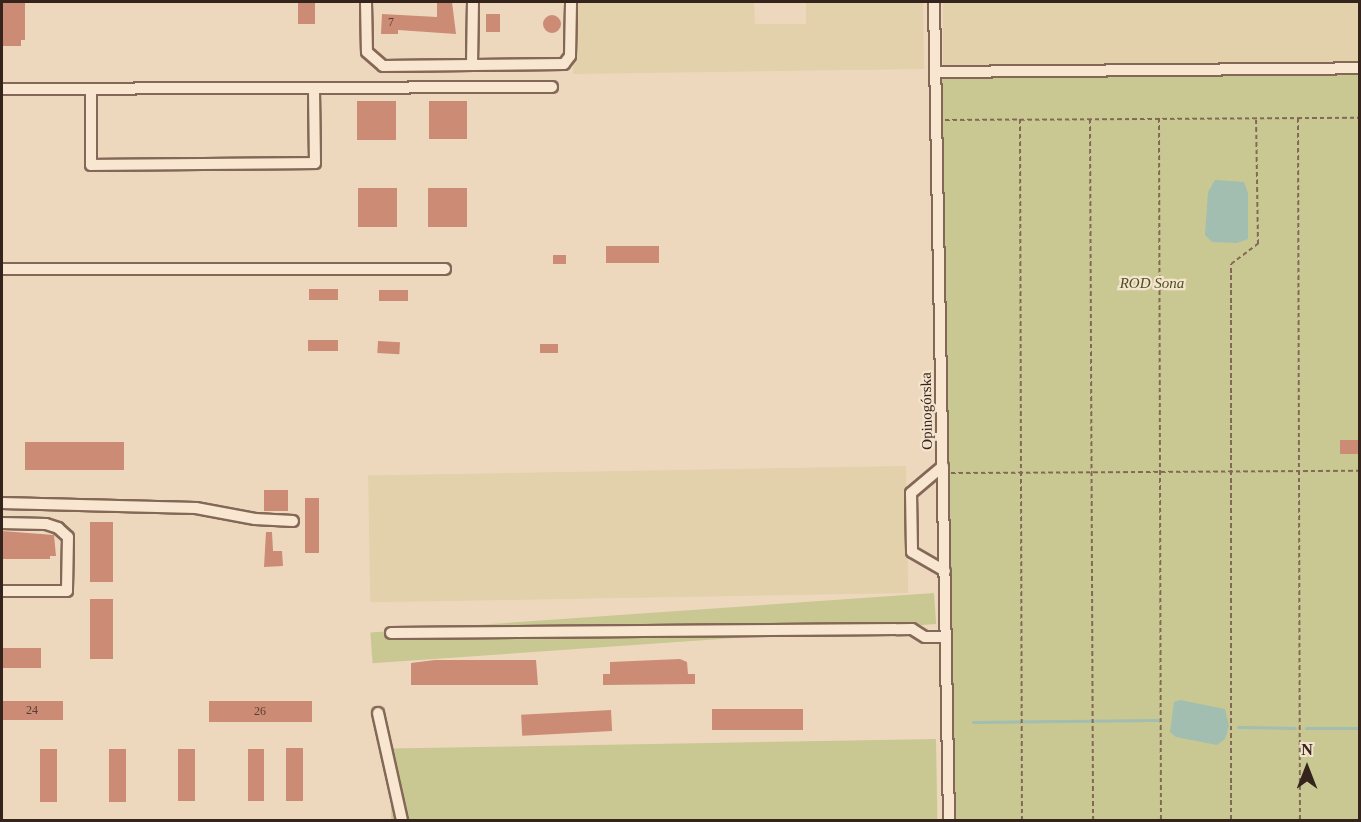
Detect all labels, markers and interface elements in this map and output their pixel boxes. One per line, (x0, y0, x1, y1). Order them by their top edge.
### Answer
house number: 7 (388, 16, 394, 30)
park label: ROD Sona (1120, 275, 1184, 293)
street label: Opinogórska (917, 372, 937, 450)
house number: 24 (26, 704, 38, 718)
house number: 26 (254, 705, 266, 719)
north arrow (1277, 738, 1337, 798)
text: N (1301, 741, 1313, 758)

